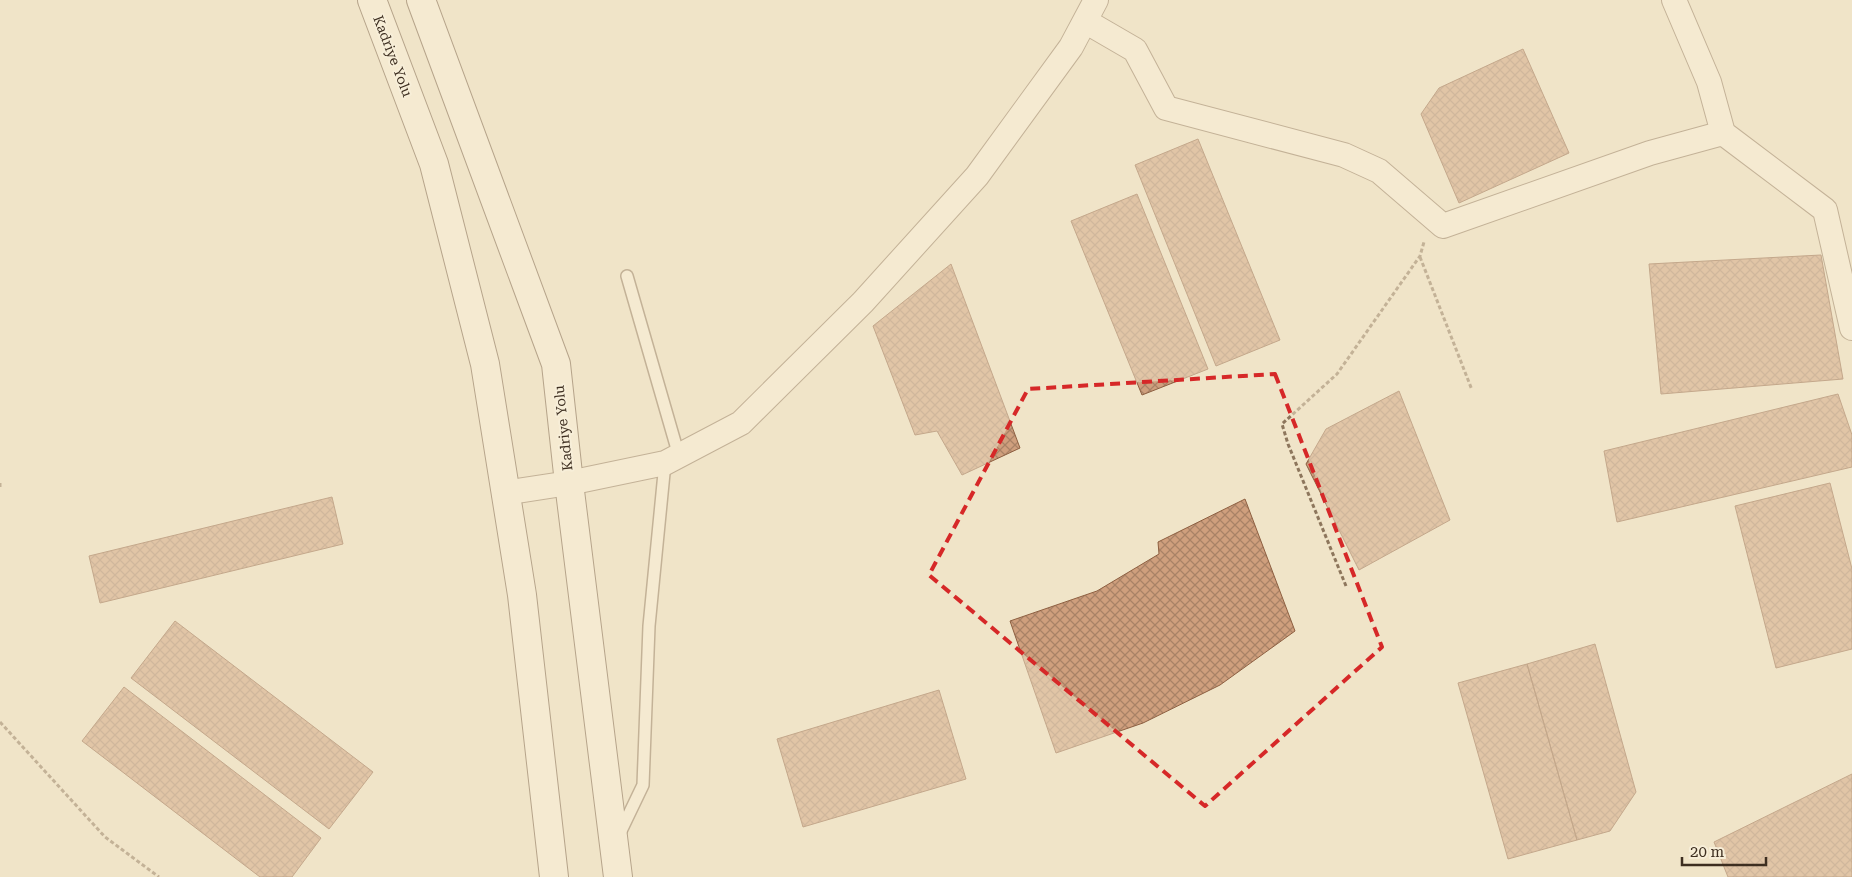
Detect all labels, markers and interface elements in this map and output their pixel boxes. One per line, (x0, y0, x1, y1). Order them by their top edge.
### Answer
street label: Kadriye Yolu (370, 13, 416, 99)
street label: Kadriye Yolu (551, 384, 575, 472)
scale bar (1682, 834, 1766, 866)
text: 20 m (1690, 843, 1725, 861)

